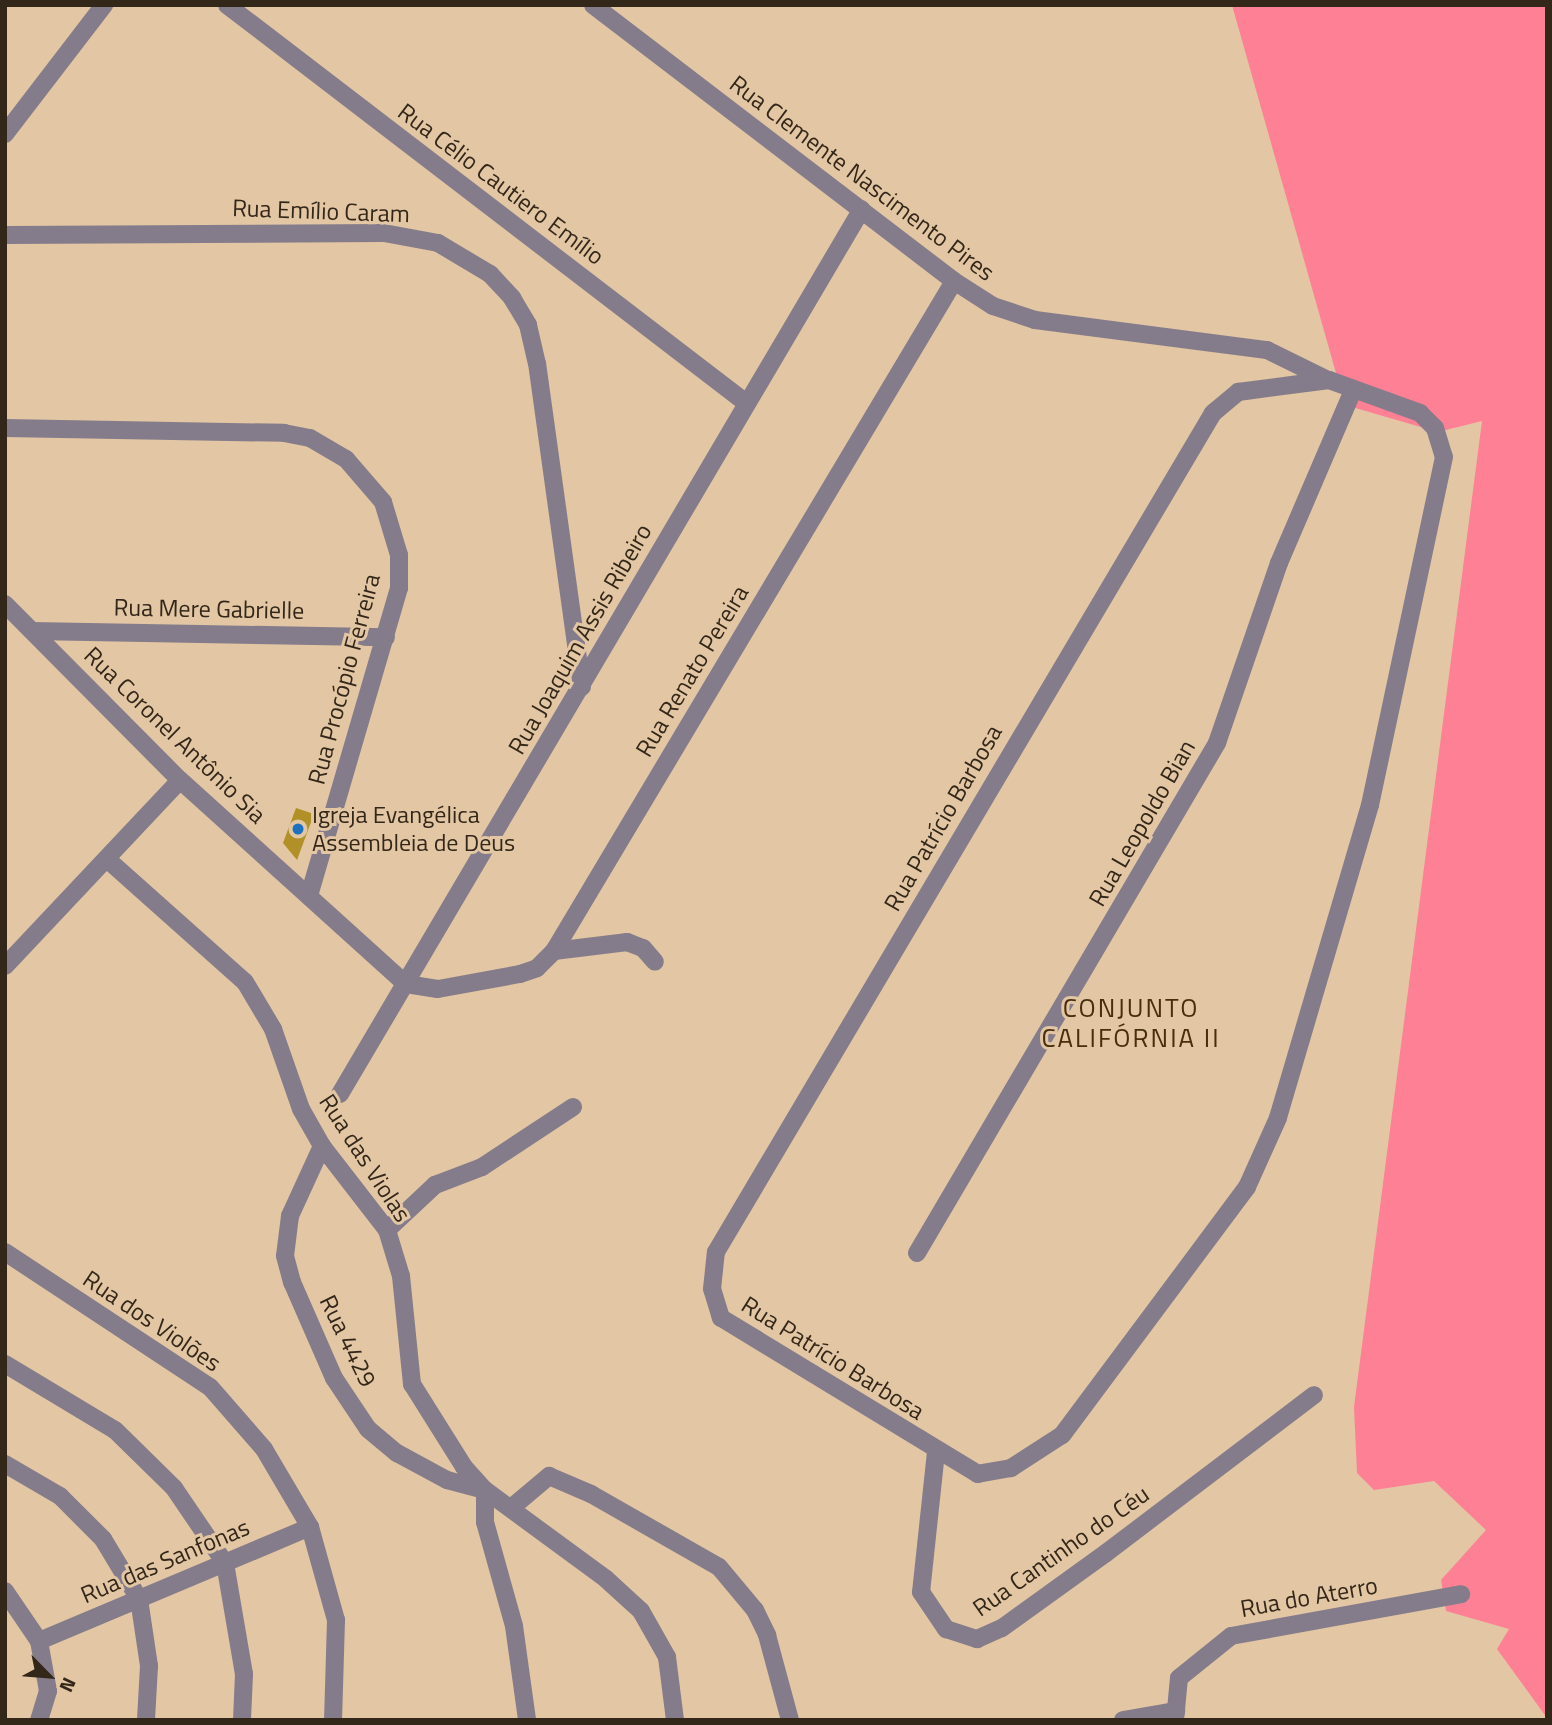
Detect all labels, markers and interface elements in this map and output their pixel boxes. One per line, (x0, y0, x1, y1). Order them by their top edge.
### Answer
street label: Rua Clemente Nascimento Pires (724, 69, 1000, 287)
street label: Rua Célio Cautiero Emílio (392, 97, 610, 271)
street label: Rua Emílio Caram (232, 194, 410, 228)
street label: Rua Joaquim Assis Ribeiro (502, 519, 658, 759)
street label: Rua Procópio Ferreira (302, 570, 386, 788)
street label: Rua Renato Pereira (630, 580, 754, 762)
street label: Rua Mere Gabrielle (113, 593, 305, 625)
street label: Rua Coronel Antônio Sia (78, 641, 272, 829)
street label: Rua Patrício Barbosa (878, 720, 1008, 916)
street label: Rua Leopoldo Bian (1083, 735, 1201, 911)
place label: Igreja Evangélica Assembleia de Deus (312, 801, 515, 857)
marker: Igreja Evangélica Assembleia de Deus (290, 821, 306, 837)
district label: CONJUNTO CALIFÓRNIA II (1043, 992, 1219, 1054)
street label: Rua das Violas (313, 1089, 417, 1227)
street label: Rua dos Violões (78, 1264, 226, 1378)
street label: Rua 4429 (313, 1290, 383, 1392)
street label: Rua Patrício Barbosa (736, 1290, 930, 1426)
street label: Rua Cantinho do Céu (967, 1479, 1155, 1623)
street label: Rua das Sanfonas (76, 1513, 254, 1609)
street label: Rua do Aterro (1238, 1571, 1380, 1623)
north arrow (14, 1641, 84, 1711)
text: N (53, 1673, 84, 1697)

